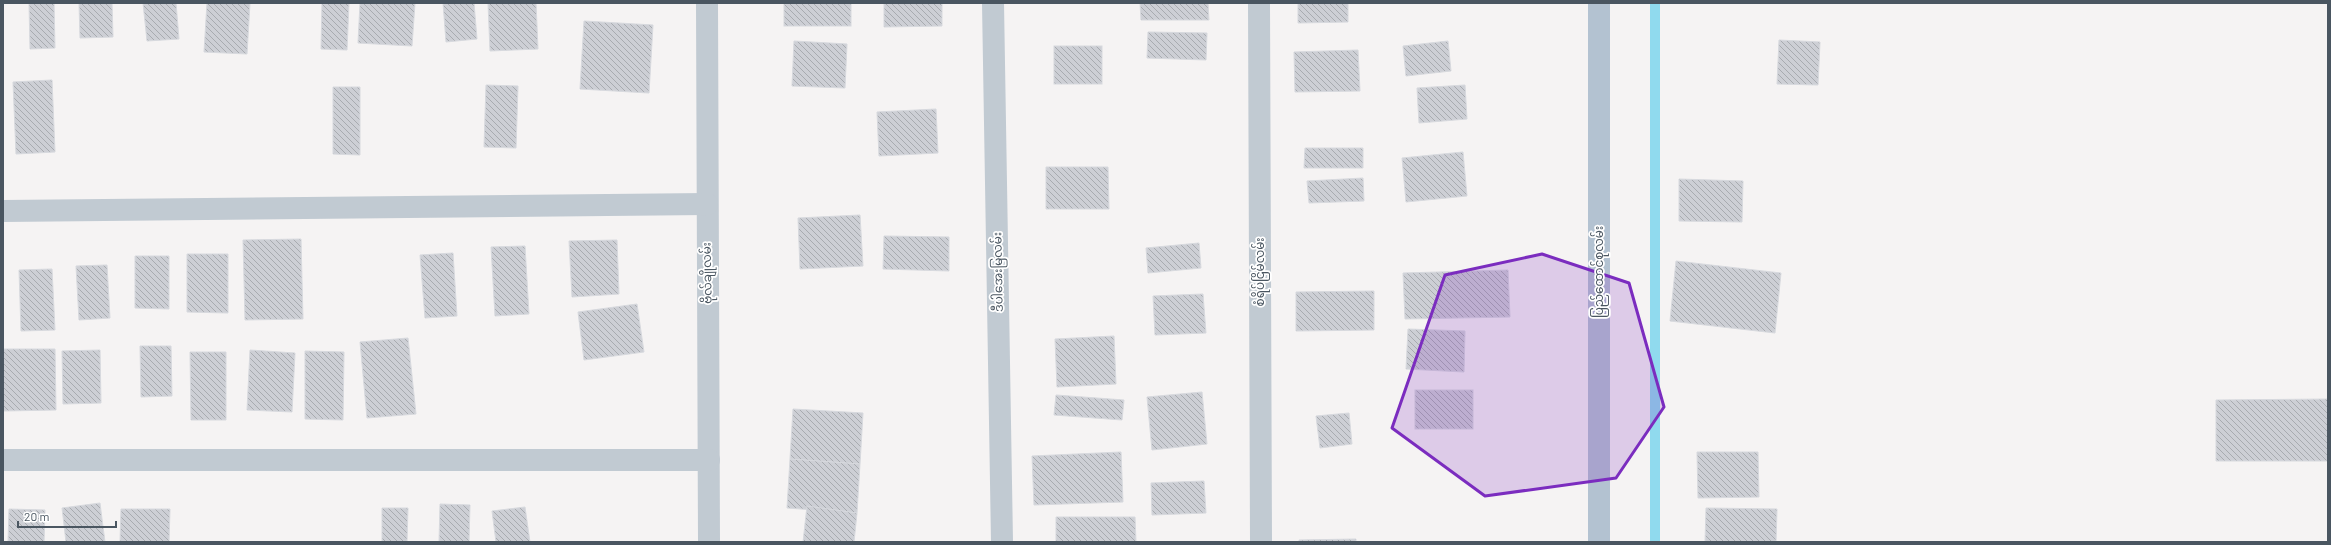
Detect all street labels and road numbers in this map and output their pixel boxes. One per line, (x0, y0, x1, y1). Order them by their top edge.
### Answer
street label: ပြည်ထောင်စုလမ်း (1590, 226, 1609, 318)
street label: ဒီပါအေးမြလမ်း (988, 232, 1009, 312)
street label: စံရိပ်ငြိမ်လမ်း (1251, 238, 1270, 306)
street label: ဗိုလ်ချိုလမ်း (697, 242, 718, 304)

